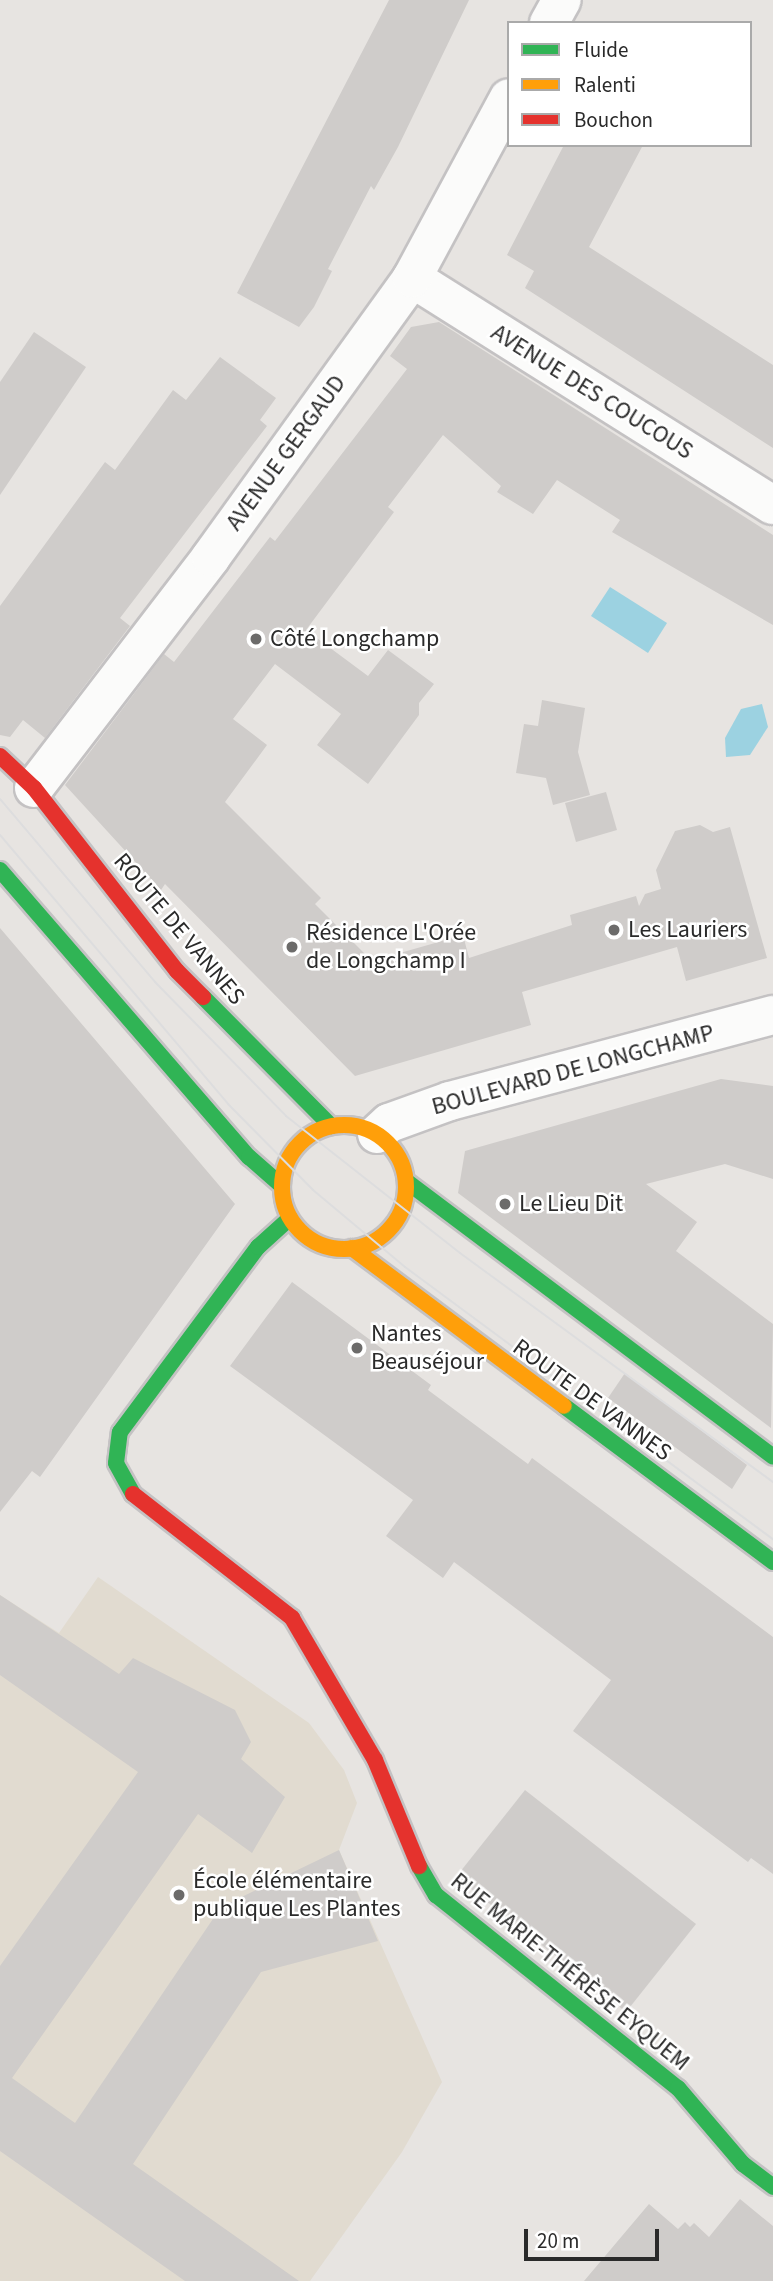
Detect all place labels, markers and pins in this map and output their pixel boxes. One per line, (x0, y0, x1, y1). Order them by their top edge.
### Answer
place label: Côté Longchamp (270, 625, 439, 653)
marker: Côté Longchamp (248, 631, 264, 647)
place label: Les Lauriers (628, 916, 747, 944)
place label: Résidence L'Orée de Longchamp I (306, 919, 476, 975)
marker: Les Lauriers (606, 922, 622, 938)
marker: Résidence L'Orée de Longchamp I (284, 939, 300, 955)
place label: Le Lieu Dit (519, 1190, 623, 1218)
marker: Le Lieu Dit (497, 1196, 513, 1212)
place label: Nantes Beauséjour (371, 1320, 484, 1376)
marker: Nantes Beauséjour (349, 1340, 365, 1356)
place label: École élémentaire publique Les Plantes (193, 1867, 401, 1923)
marker: École élémentaire publique Les Plantes (171, 1887, 187, 1903)

